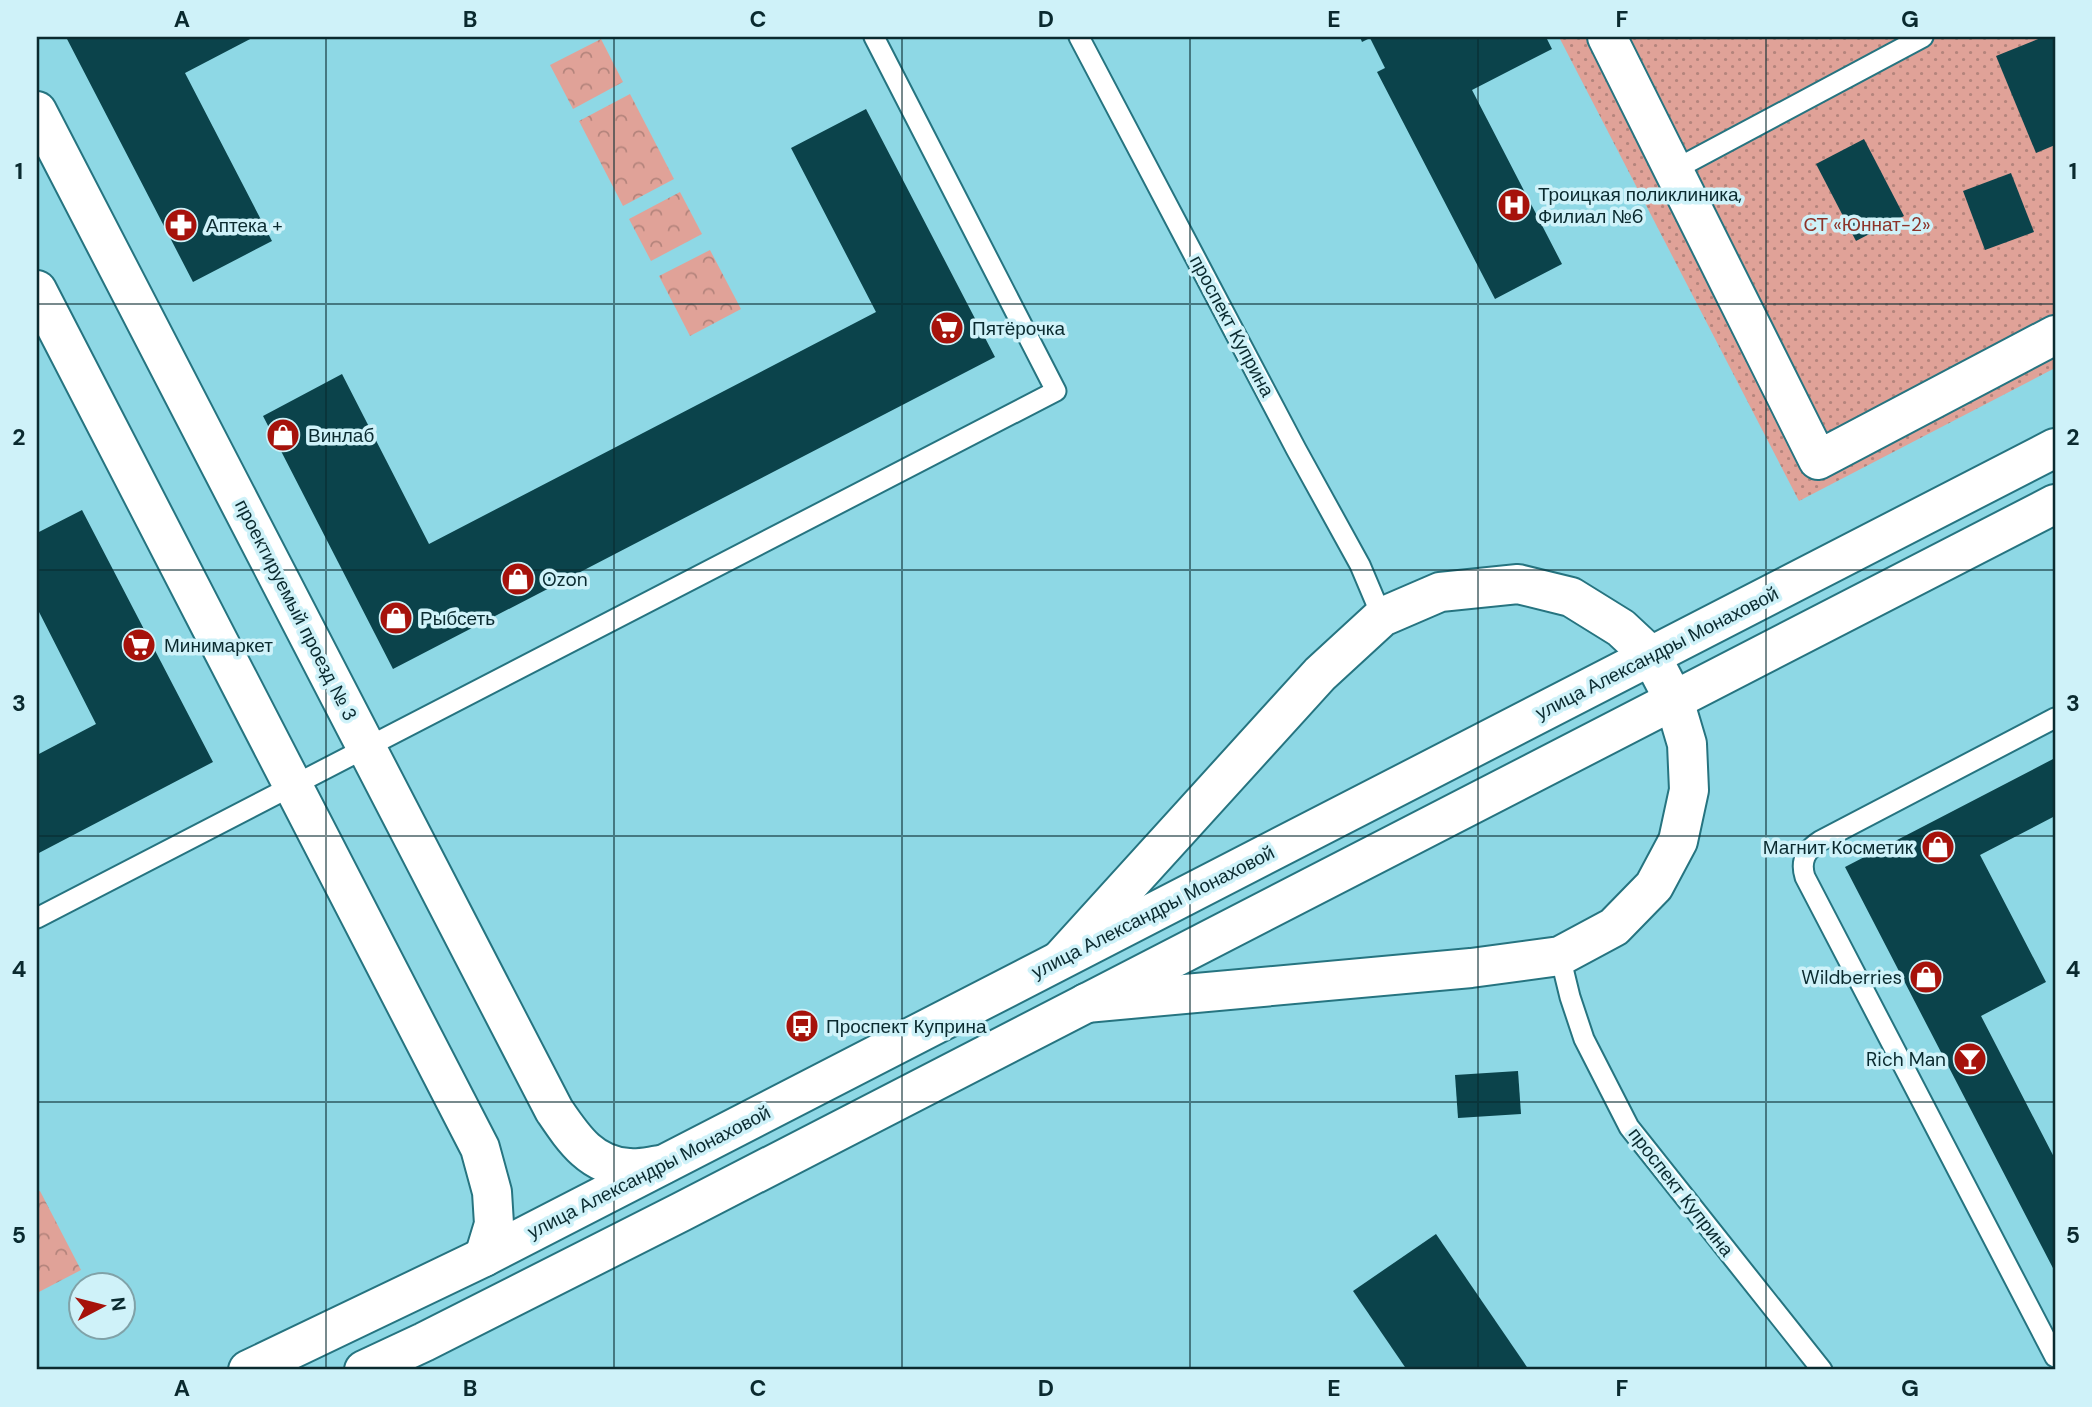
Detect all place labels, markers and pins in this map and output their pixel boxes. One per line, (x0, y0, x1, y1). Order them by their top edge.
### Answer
place label: Троицкая поликлиника, Филиал №6 (1538, 182, 1742, 229)
hospital icon: Троицкая поликлиника, Филиал №6 (1495, 186, 1533, 224)
pharmacy icon: Аптека + (162, 206, 200, 244)
place label: Аптека + (206, 213, 283, 238)
supermarket icon: Пятёрочка (928, 309, 966, 347)
place label: Пятёрочка (972, 316, 1066, 341)
shop icon: Винлаб (264, 416, 302, 454)
place label: Винлаб (308, 423, 374, 448)
shop icon: Ozon (499, 560, 537, 598)
place label: Ozon (542, 567, 588, 592)
shop icon: Рыбсеть (377, 599, 415, 637)
place label: Рыбсеть (420, 606, 495, 631)
supermarket icon: Минимаркет (120, 626, 158, 664)
place label: Минимаркет (164, 633, 273, 658)
shop icon: Магнит Косметик (1919, 828, 1957, 866)
place label: Магнит Косметик (1763, 835, 1914, 860)
shop icon: Wildberries (1907, 958, 1945, 996)
place label: Wildberries (1801, 965, 1902, 990)
bus stop icon: Проспект Куприна (783, 1007, 821, 1045)
place label: Проспект Куприна (826, 1014, 987, 1039)
bar icon: Rich Man (1951, 1040, 1989, 1078)
place label: Rich Man (1866, 1047, 1946, 1072)

